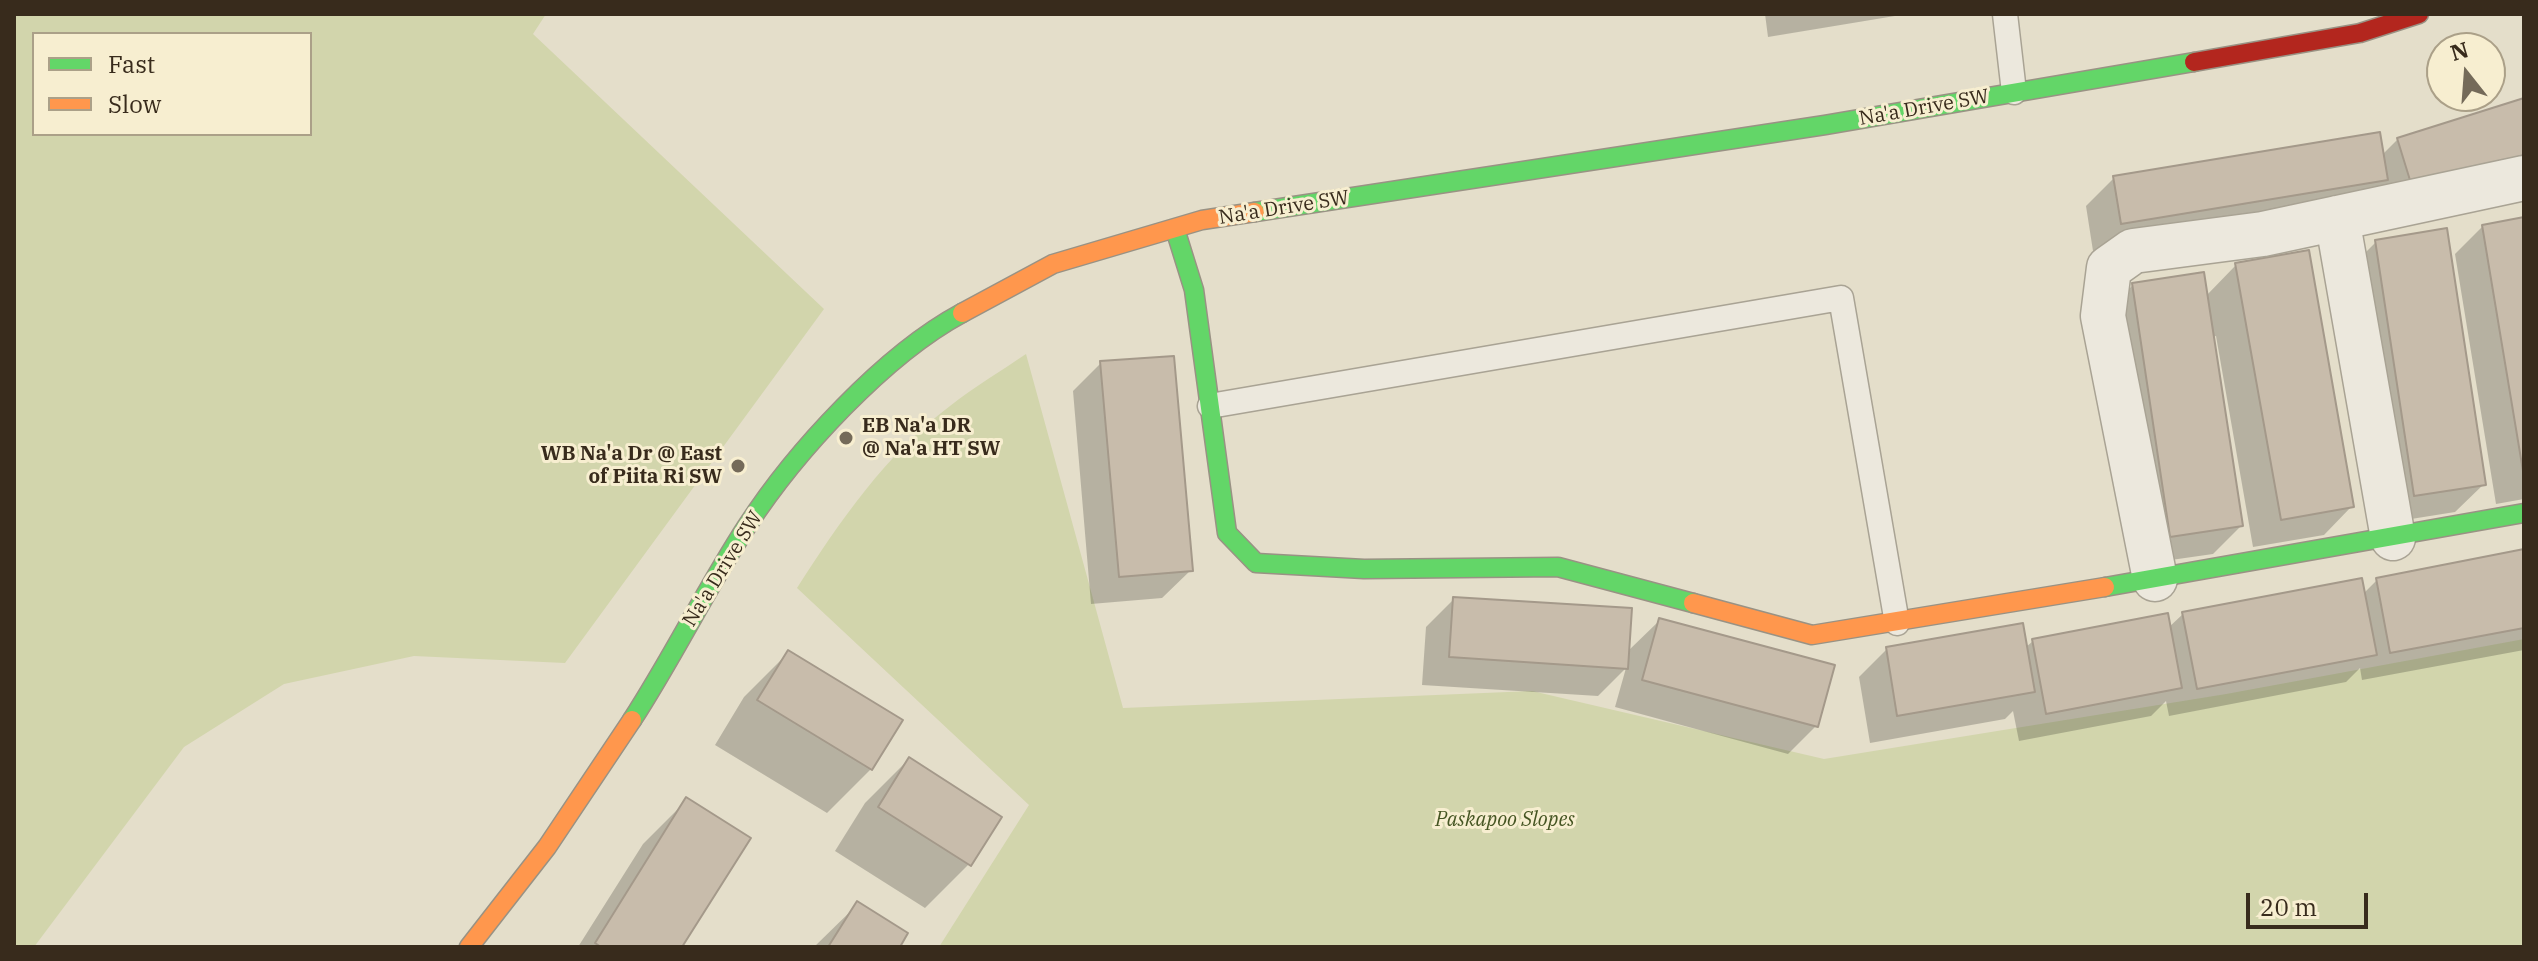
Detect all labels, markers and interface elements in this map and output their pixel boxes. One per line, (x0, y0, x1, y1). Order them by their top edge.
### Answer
legend (32, 32, 312, 136)
north arrow (2426, 32, 2506, 112)
text: N (2447, 34, 2472, 67)
text: Fast (108, 48, 155, 80)
street label: Na'a Drive SW (1857, 85, 1991, 131)
text: Slow (108, 88, 161, 120)
street label: Na'a Drive SW (1217, 186, 1351, 230)
place label: EB Na'a DR @ Na'a HT SW (862, 414, 1000, 461)
marker: EB Na'a DR @ Na'a HT SW (837, 429, 855, 447)
place label: WB Na'a Dr @ East of Piita Ri SW (541, 442, 722, 489)
marker: WB Na'a Dr @ East of Piita Ri SW (729, 457, 747, 475)
street label: Na'a Drive SW (678, 507, 768, 631)
park label: Paskapoo Slopes (1435, 808, 1575, 832)
scale bar (2250, 877, 2372, 927)
text: 20 m (2260, 891, 2317, 923)

